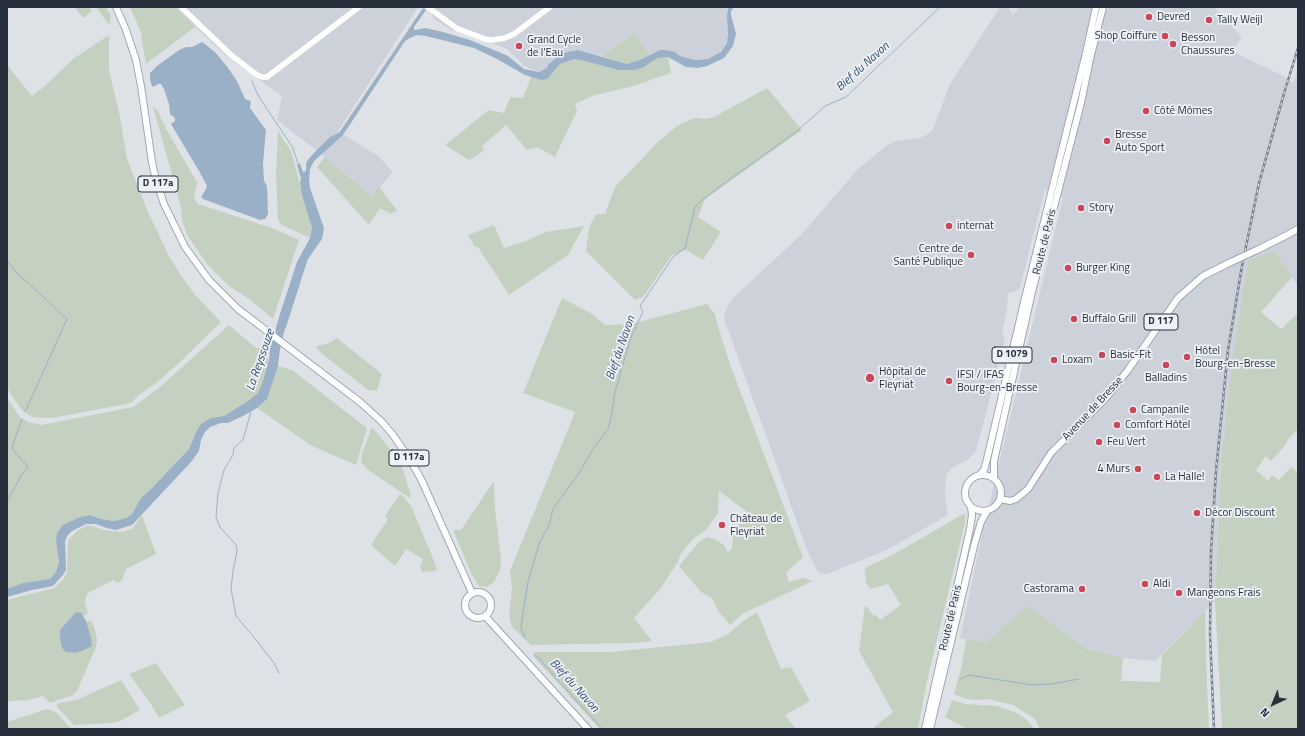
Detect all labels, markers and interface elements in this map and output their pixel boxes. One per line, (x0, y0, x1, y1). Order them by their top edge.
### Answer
place label: Devred (1157, 10, 1190, 24)
marker: Devred (1144, 12, 1154, 22)
place label: Tally Weijl (1217, 13, 1263, 27)
marker: Tally Weijl (1204, 15, 1214, 25)
place label: Shop Coiffure (1095, 29, 1157, 43)
marker: Shop Coiffure (1160, 31, 1170, 41)
place label: Besson Chaussures (1181, 31, 1235, 57)
place label: Grand Cycle de l'Eau (527, 33, 581, 59)
water label: Bief du Navon (833, 39, 893, 95)
marker: Besson Chaussures (1168, 39, 1178, 49)
marker: Grand Cycle de l'Eau (514, 41, 524, 51)
place label: Côté Mômes (1154, 104, 1212, 118)
marker: Côté Mômes (1141, 106, 1151, 116)
place label: Bresse Auto Sport (1115, 128, 1165, 154)
marker: Bresse Auto Sport (1102, 136, 1112, 146)
road number: D 117a (138, 176, 178, 192)
place label: Story (1089, 201, 1114, 215)
marker: Story (1076, 203, 1086, 213)
street label: Route de Paris (1030, 208, 1060, 276)
place label: internat (957, 219, 994, 233)
marker: internat (944, 221, 954, 231)
place label: Centre de Santé Publique (894, 242, 963, 268)
marker: Centre de Santé Publique (966, 250, 976, 260)
place label: Burger King (1076, 261, 1130, 275)
marker: Burger King (1063, 263, 1073, 273)
place label: Buffalo Grill (1082, 312, 1136, 326)
water label: Bief du Navon (603, 314, 639, 382)
marker: Buffalo Grill (1069, 314, 1079, 324)
road number: D 117 (1144, 314, 1178, 330)
water label: La Reyssouze (244, 327, 278, 393)
place label: Hôtel Bourg-en-Bresse (1195, 344, 1276, 370)
road number: D 1079 (992, 347, 1032, 363)
place label: Basic-Fit (1110, 348, 1151, 362)
marker: Basic-Fit (1097, 350, 1107, 360)
marker: Hôtel Bourg-en-Bresse (1182, 352, 1192, 362)
place label: Loxam (1062, 353, 1093, 367)
marker: Loxam (1049, 355, 1059, 365)
marker: Balladins (1161, 360, 1171, 370)
place label: Hôpital de Fleyriat (879, 365, 926, 391)
place label: IFSI / IFAS Bourg-en-Bresse (957, 368, 1038, 394)
place label: Balladins (1145, 371, 1187, 385)
marker: Hôpital de Fleyriat (864, 372, 876, 384)
street label: Avenue de Bresse (1060, 374, 1126, 444)
marker: IFSI / IFAS Bourg-en-Bresse (944, 376, 954, 386)
place label: Campanile (1141, 403, 1189, 417)
marker: Campanile (1128, 405, 1138, 415)
place label: Comfort Hôtel (1125, 418, 1190, 432)
marker: Comfort Hôtel (1112, 420, 1122, 430)
place label: Feu Vert (1107, 435, 1146, 449)
marker: Feu Vert (1094, 437, 1104, 447)
road number: D 117a (389, 450, 429, 466)
place label: 4 Murs (1097, 462, 1130, 476)
marker: 4 Murs (1133, 464, 1143, 474)
place label: La Halle! (1165, 470, 1204, 484)
marker: La Halle! (1152, 472, 1162, 482)
place label: Décor Discount (1205, 506, 1275, 520)
marker: Décor Discount (1192, 508, 1202, 518)
place label: Château de Fleyriat (730, 512, 782, 538)
marker: Château de Fleyriat (717, 520, 727, 530)
place label: Aldi (1153, 577, 1170, 591)
marker: Aldi (1140, 579, 1150, 589)
place label: Castorama (1024, 582, 1074, 596)
street label: Route de Paris (937, 584, 965, 652)
marker: Castorama (1077, 584, 1087, 594)
place label: Mangeons Frais (1187, 586, 1261, 600)
marker: Mangeons Frais (1174, 588, 1184, 598)
water label: Bief du Navon (546, 656, 602, 716)
north arrow (1253, 684, 1293, 724)
text: N (1256, 704, 1273, 721)

